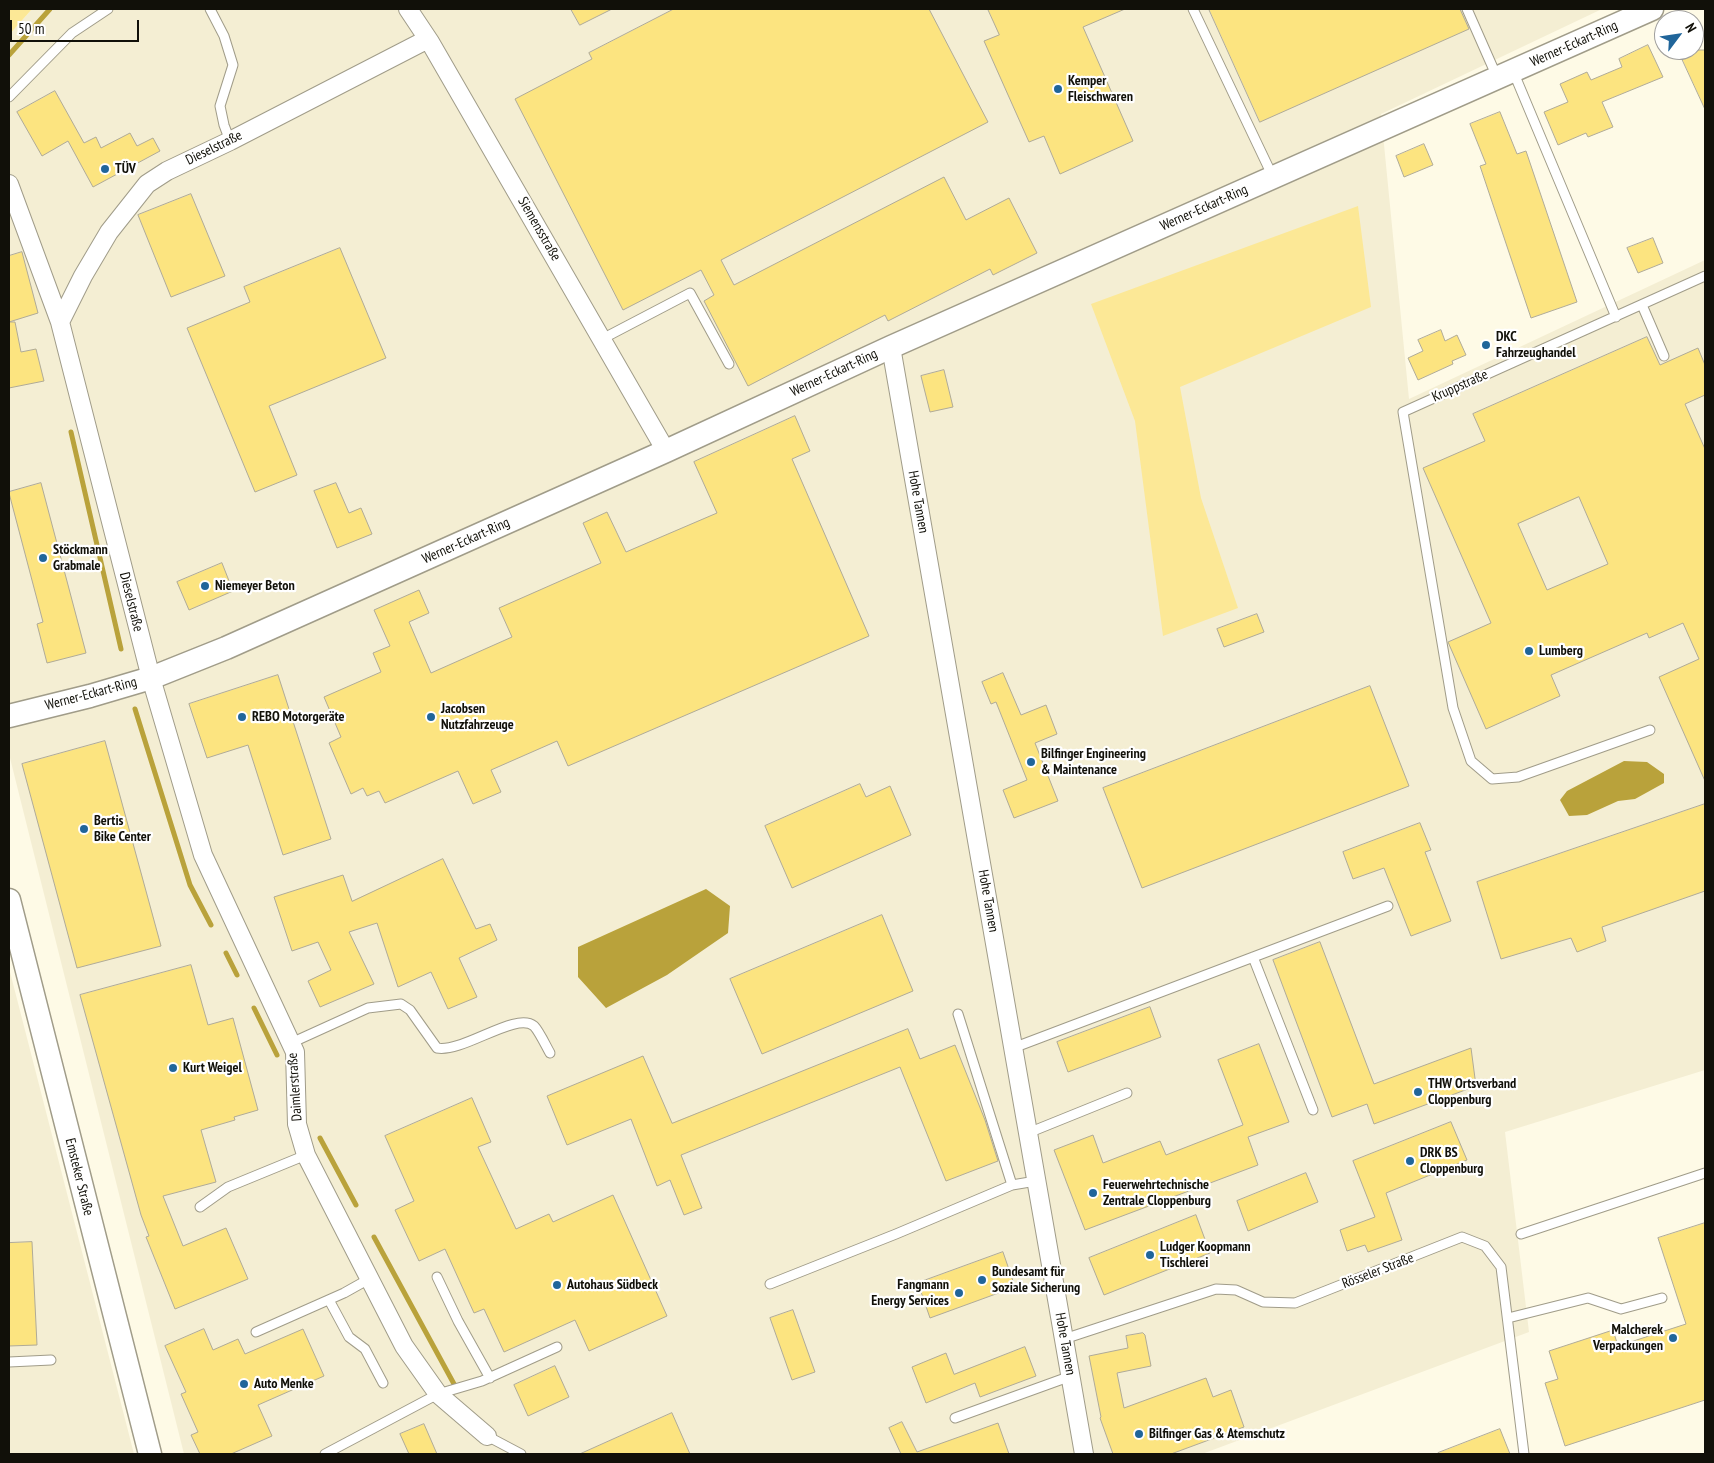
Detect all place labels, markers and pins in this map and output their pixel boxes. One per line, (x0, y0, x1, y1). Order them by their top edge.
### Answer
place label: Kemper Fleischwaren (1068, 73, 1133, 105)
marker: Kemper Fleischwaren (1052, 83, 1064, 95)
place label: TÜV (115, 161, 136, 177)
marker: TÜV (99, 163, 111, 175)
place label: DKC Fahrzeughandel (1496, 329, 1576, 362)
marker: DKC Fahrzeughandel (1480, 339, 1492, 351)
place label: Stöckmann Grabmale (53, 542, 108, 574)
marker: Stöckmann Grabmale (37, 552, 49, 564)
place label: Niemeyer Beton (215, 578, 295, 594)
marker: Niemeyer Beton (199, 580, 211, 592)
place label: Lumberg (1539, 643, 1583, 659)
marker: Lumberg (1523, 645, 1535, 657)
place label: Jacobsen Nutzfahrzeuge (441, 701, 514, 734)
place label: REBO Motorgeräte (252, 709, 345, 725)
marker: REBO Motorgeräte (236, 711, 248, 723)
marker: Jacobsen Nutzfahrzeuge (425, 711, 437, 723)
place label: Bilfinger Engineering & Maintenance (1041, 746, 1146, 779)
marker: Bilfinger Engineering & Maintenance (1025, 756, 1037, 768)
place label: Bertis Bike Center (94, 813, 151, 846)
marker: Bertis Bike Center (78, 823, 90, 835)
place label: Kurt Weigel (183, 1060, 242, 1076)
marker: Kurt Weigel (167, 1062, 179, 1074)
place label: THW Ortsverband Cloppenburg (1428, 1076, 1516, 1108)
marker: THW Ortsverband Cloppenburg (1412, 1086, 1424, 1098)
place label: DRK BS Cloppenburg (1420, 1145, 1484, 1178)
marker: DRK BS Cloppenburg (1404, 1155, 1416, 1167)
place label: Feuerwehrtechnische Zentrale Cloppenburg (1103, 1177, 1211, 1210)
marker: Feuerwehrtechnische Zentrale Cloppenburg (1087, 1187, 1099, 1199)
place label: Ludger Koopmann Tischlerei (1160, 1239, 1251, 1272)
marker: Ludger Koopmann Tischlerei (1144, 1249, 1156, 1261)
place label: Bundesamt für Soziale Sicherung (992, 1264, 1080, 1296)
marker: Bundesamt für Soziale Sicherung (976, 1274, 988, 1286)
place label: Autohaus Südbeck (567, 1277, 658, 1293)
place label: Fangmann Energy Services (871, 1277, 949, 1310)
marker: Autohaus Südbeck (551, 1279, 563, 1291)
marker: Fangmann Energy Services (953, 1287, 965, 1299)
place label: Malcherek Verpackungen (1593, 1322, 1663, 1354)
marker: Malcherek Verpackungen (1667, 1332, 1679, 1344)
place label: Auto Menke (254, 1376, 314, 1392)
marker: Auto Menke (238, 1378, 250, 1390)
place label: Bilfinger Gas & Atemschutz (1149, 1426, 1285, 1442)
marker: Bilfinger Gas & Atemschutz (1133, 1428, 1145, 1440)

